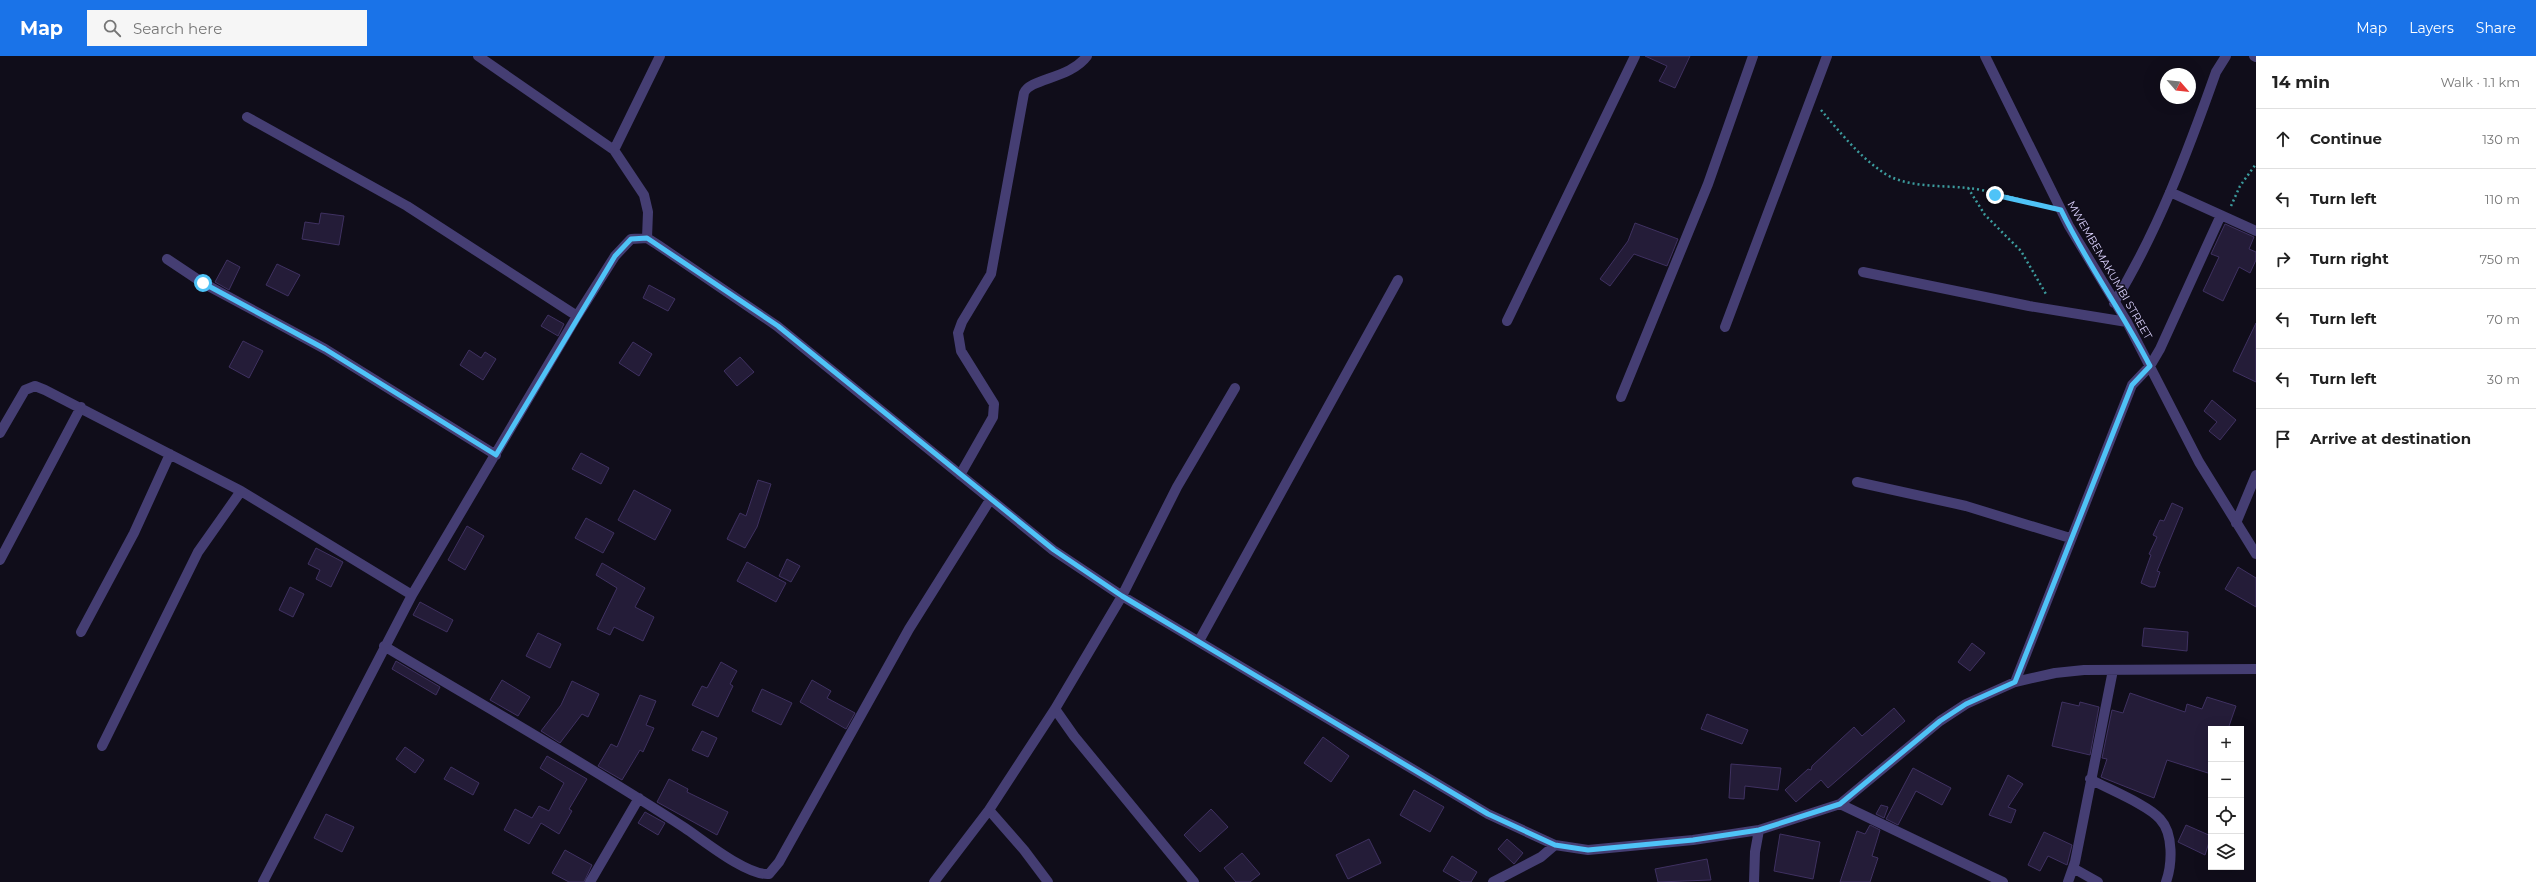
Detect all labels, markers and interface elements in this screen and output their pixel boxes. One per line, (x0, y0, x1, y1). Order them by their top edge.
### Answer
search box (87, 10, 367, 46)
text: Map (20, 17, 63, 40)
icon: search (101, 17, 123, 39)
text: Search here (133, 19, 222, 38)
text: Map (2356, 19, 2387, 37)
text: Layers (2409, 19, 2454, 37)
text: Share (2476, 19, 2516, 37)
north arrow (2160, 68, 2196, 104)
text: 14 min (2272, 72, 2330, 92)
text: Walk · 1.1 km (2440, 74, 2520, 90)
icon: ahead (2272, 128, 2294, 150)
text: Continue (2310, 129, 2382, 148)
text: 130 m (2482, 131, 2520, 147)
route end (1986, 186, 2004, 204)
icon: left (2272, 188, 2294, 210)
text: Turn left (2310, 189, 2377, 208)
text: 110 m (2485, 191, 2520, 207)
street label: MWEMBEMAKUMBI STREET (2065, 198, 2156, 342)
icon: right (2272, 248, 2294, 270)
text: Turn right (2310, 249, 2389, 268)
text: 750 m (2479, 251, 2520, 267)
route start (194, 274, 212, 292)
icon: left (2272, 308, 2294, 330)
text: Turn left (2310, 309, 2377, 328)
text: 70 m (2487, 311, 2520, 327)
icon: left (2272, 368, 2294, 390)
text: Turn left (2310, 369, 2377, 388)
text: 30 m (2487, 371, 2520, 387)
icon: arrive (2272, 428, 2294, 450)
text: Arrive at destination (2310, 429, 2471, 448)
map controls (2208, 726, 2244, 870)
button: + (2208, 726, 2244, 762)
button: − (2208, 762, 2244, 798)
button: locate (2208, 798, 2244, 834)
button: layers (2208, 834, 2244, 870)

